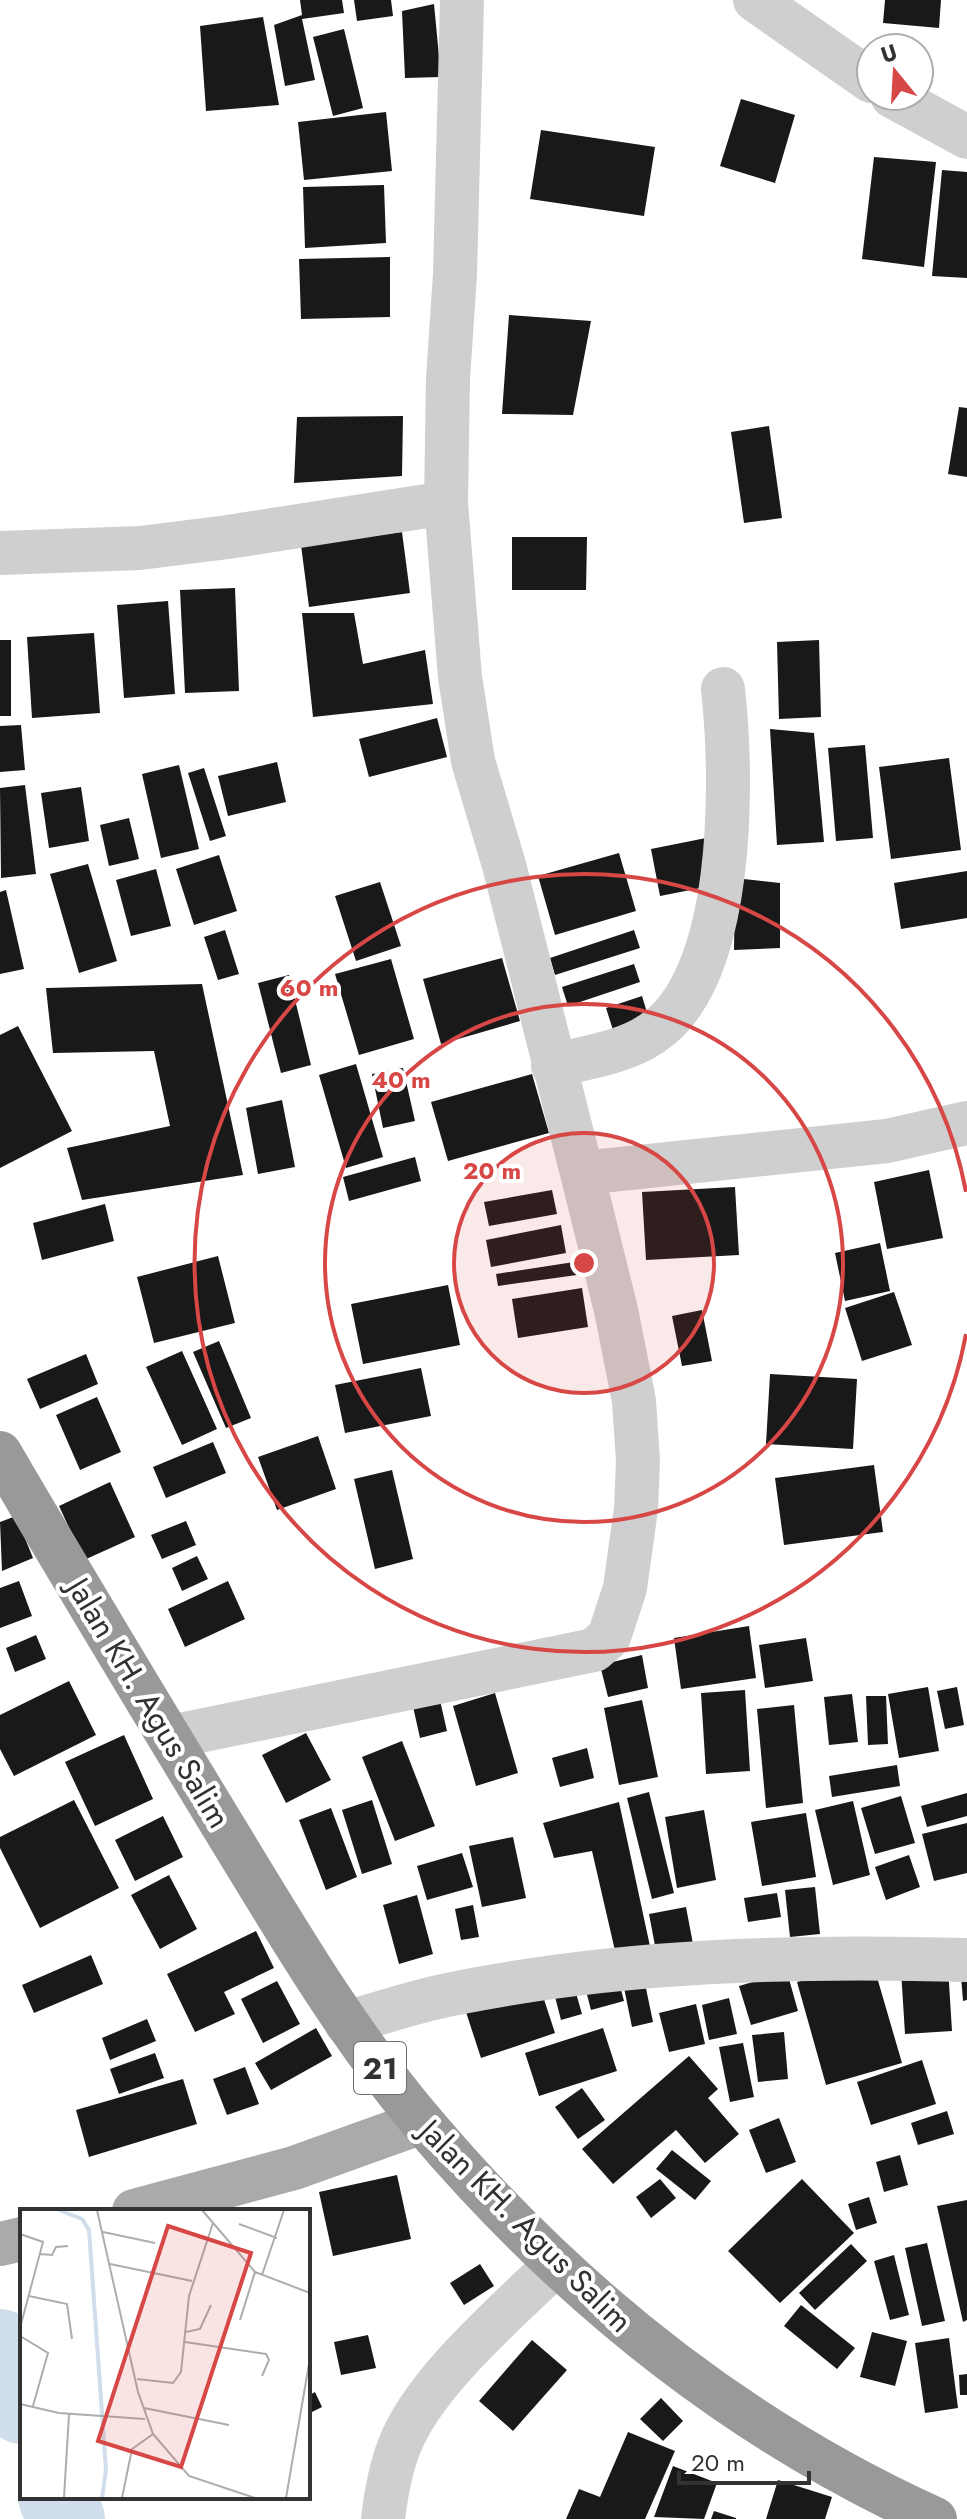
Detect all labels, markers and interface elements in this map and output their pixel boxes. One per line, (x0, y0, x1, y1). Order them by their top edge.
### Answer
north arrow (855, 32, 935, 112)
text: U (877, 35, 901, 71)
text: 60 m (280, 970, 338, 1005)
text: 40 m (371, 1062, 431, 1097)
text: 20 m (463, 1153, 521, 1188)
centre of rings (570, 1249, 598, 1277)
street label: Jalan KH. Agus Salim (54, 1566, 242, 1837)
road number: 21 (354, 2042, 406, 2094)
street label: Jalan KH. Agus Salim (406, 2106, 643, 2343)
inset map (20, 2209, 310, 2499)
scale bar (679, 2435, 809, 2485)
text: 20 m (691, 2445, 745, 2480)

